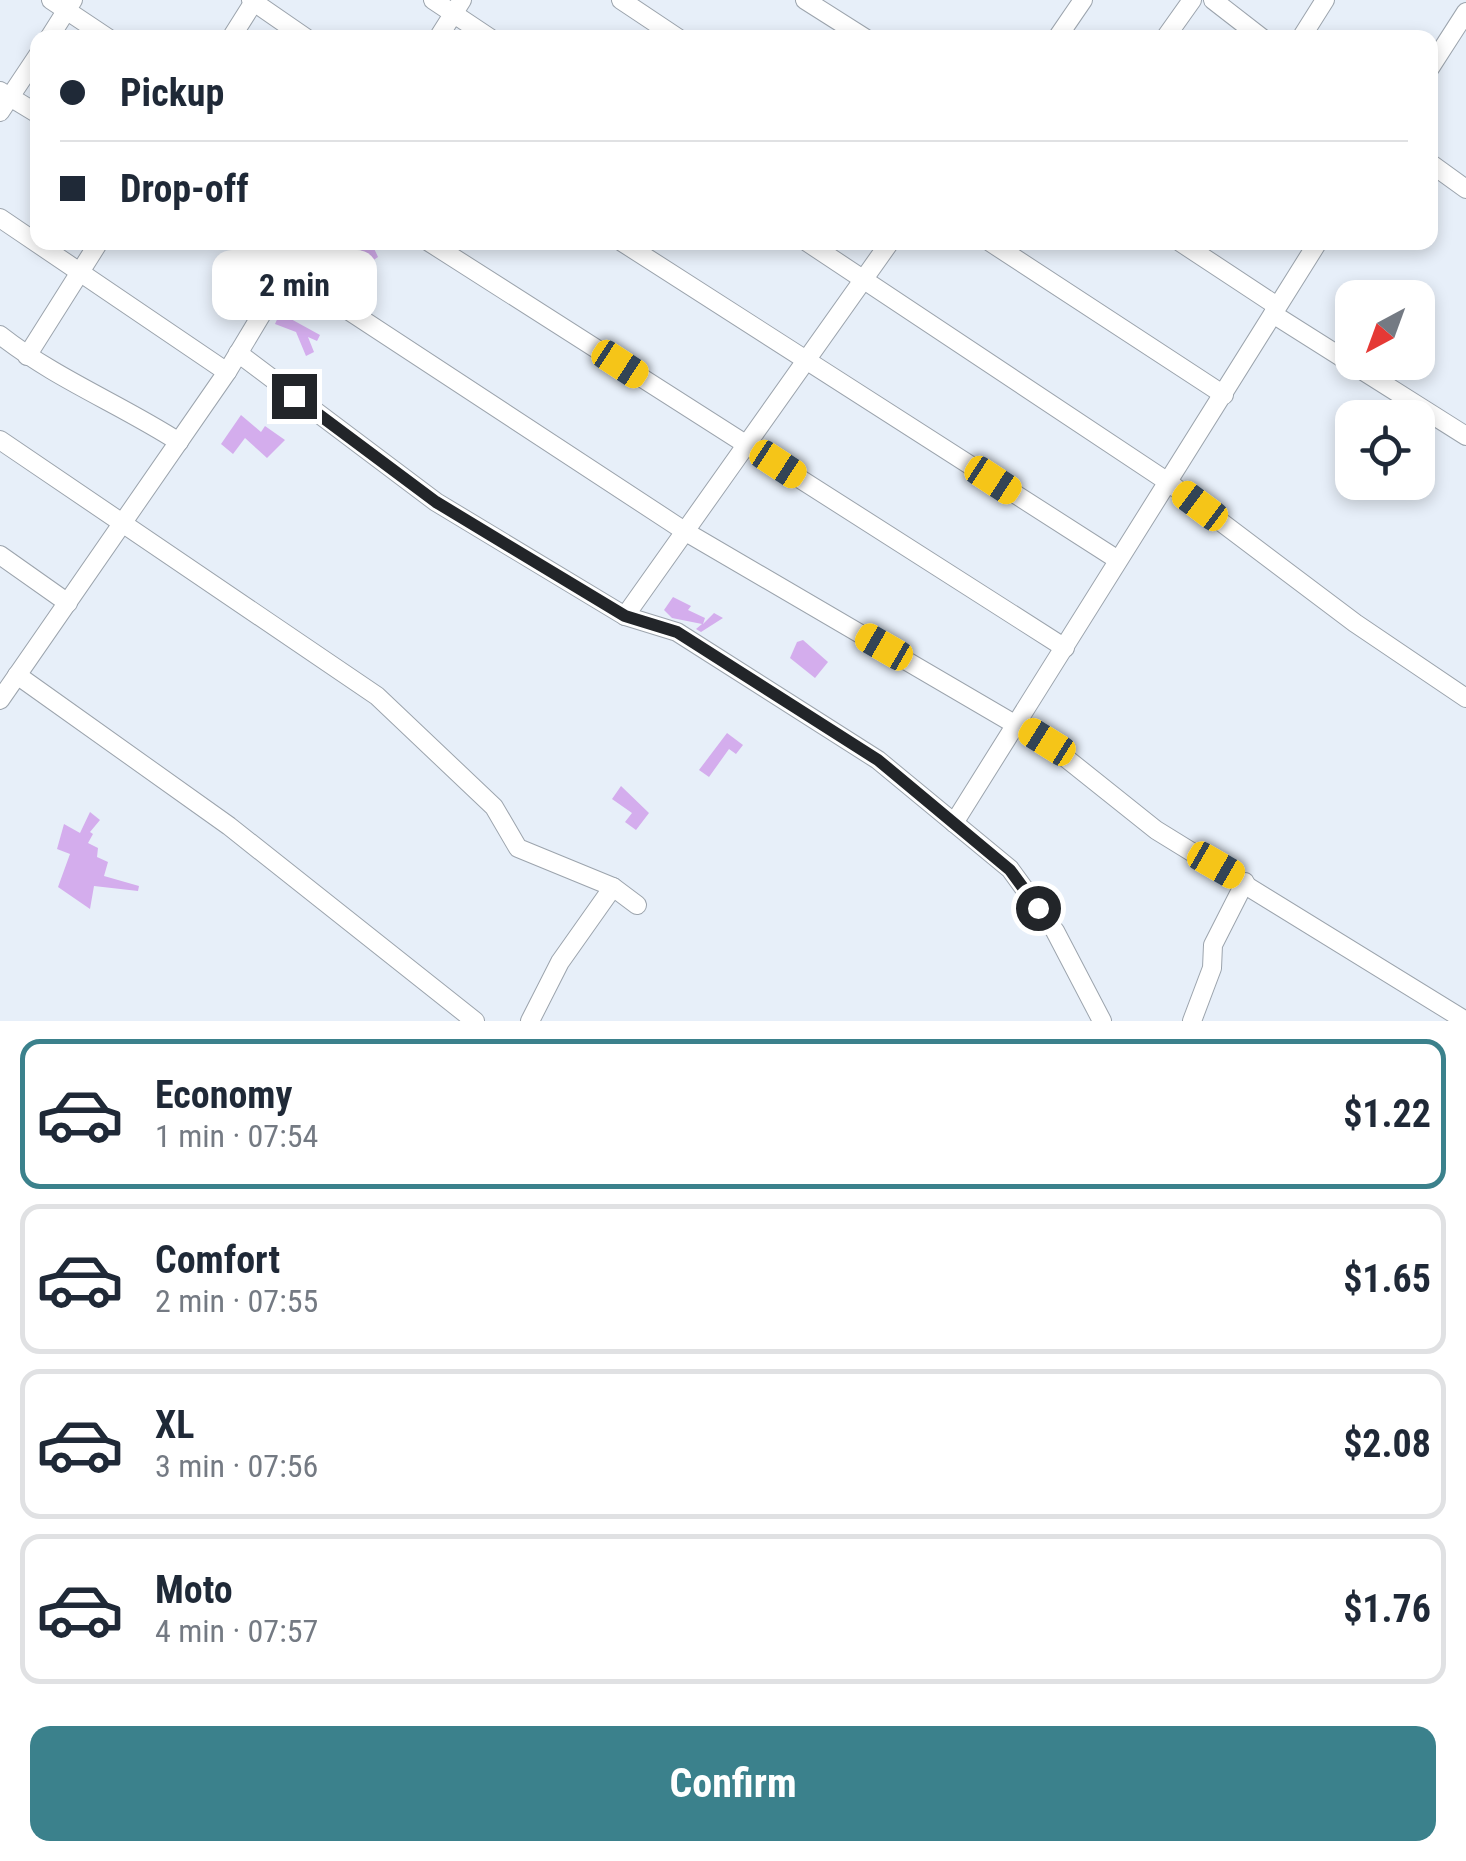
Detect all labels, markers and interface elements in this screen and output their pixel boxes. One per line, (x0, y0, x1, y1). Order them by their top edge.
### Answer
text: Pickup (120, 71, 224, 115)
text: Drop-off (120, 167, 249, 211)
callout: 2 min (212, 251, 376, 321)
text: 2 min (259, 266, 330, 304)
north arrow (1335, 280, 1435, 380)
map controls (1335, 280, 1435, 500)
car (587, 335, 653, 393)
route end (272, 374, 317, 419)
button: locate (1335, 400, 1435, 500)
car (745, 435, 811, 493)
car (960, 451, 1026, 509)
car (1167, 476, 1233, 536)
car (851, 619, 917, 675)
car (1014, 713, 1080, 771)
car (1183, 837, 1249, 893)
route start (1016, 886, 1061, 931)
icon: car (35, 1069, 125, 1159)
text: Economy (155, 1073, 292, 1117)
text: $1.22 (1343, 1092, 1431, 1136)
text: 1 min · 07:54 (155, 1117, 318, 1155)
icon: car (35, 1234, 125, 1324)
text: Comfort (155, 1238, 280, 1282)
text: $1.65 (1343, 1257, 1431, 1301)
text: 2 min · 07:55 (155, 1282, 318, 1320)
icon: car (35, 1399, 125, 1489)
text: XL (155, 1403, 194, 1447)
text: $2.08 (1343, 1422, 1431, 1466)
text: 3 min · 07:56 (155, 1447, 318, 1485)
icon: car (35, 1564, 125, 1654)
text: Moto (155, 1568, 233, 1612)
text: $1.76 (1343, 1587, 1431, 1631)
text: 4 min · 07:57 (155, 1612, 318, 1650)
button: Confirm (30, 1726, 1436, 1841)

